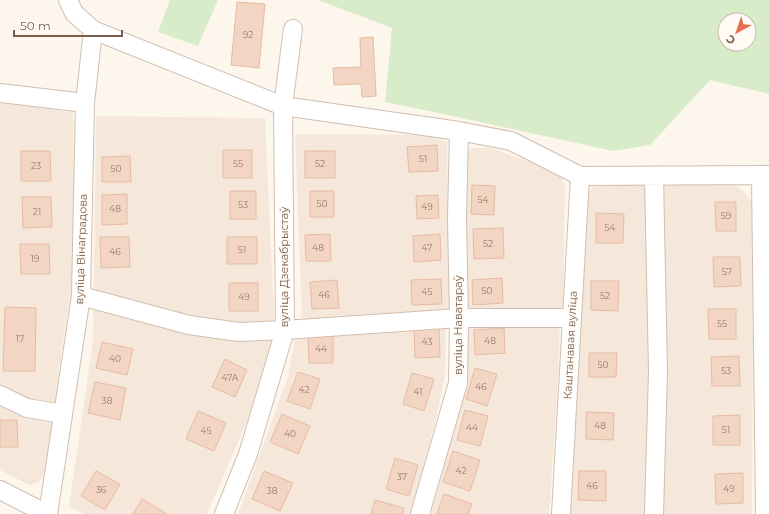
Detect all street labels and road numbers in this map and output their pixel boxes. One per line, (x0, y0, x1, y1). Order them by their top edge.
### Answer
street label: вуліца Вінаградова (72, 193, 90, 305)
street label: вуліца Дзекабрыстаў (277, 206, 291, 327)
street label: вуліца Наватараў (451, 274, 465, 375)
street label: Каштанавая вуліца (560, 290, 580, 400)

